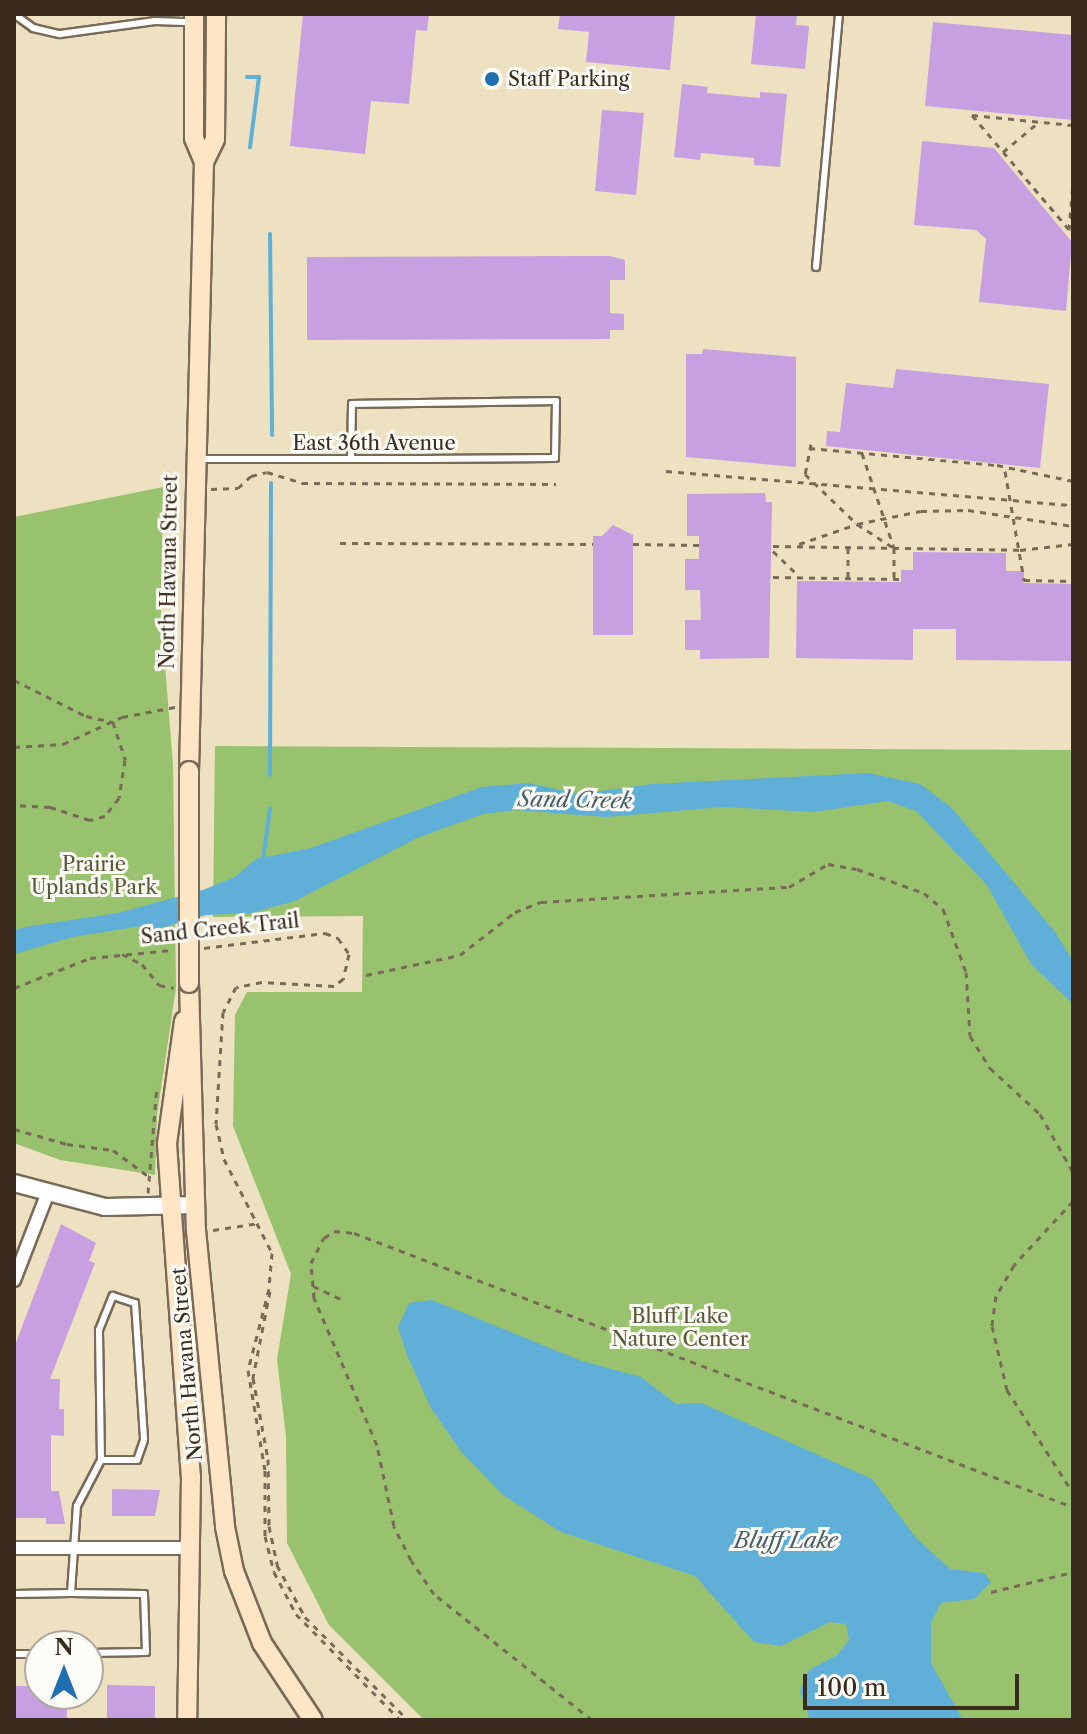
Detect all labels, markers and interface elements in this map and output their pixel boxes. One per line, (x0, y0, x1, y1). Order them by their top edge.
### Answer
place label: Staff Parking (508, 67, 629, 91)
marker: Staff Parking (483, 70, 501, 88)
street label: East 36th Avenue (292, 431, 456, 455)
street label: North Havana Street (155, 475, 183, 669)
water label: Sand Creek (518, 786, 632, 814)
park label: Prairie Uplands Park (31, 853, 157, 900)
street label: Sand Creek Trail (139, 909, 301, 949)
street label: North Havana Street (167, 1266, 207, 1462)
park label: Bluff Lake Nature Center (612, 1304, 748, 1351)
water label: Bluff Lake (734, 1528, 838, 1554)
north arrow (24, 1630, 104, 1710)
text: N (54, 1634, 74, 1661)
scale bar (807, 1658, 1023, 1708)
text: 100 m (817, 1673, 886, 1702)

